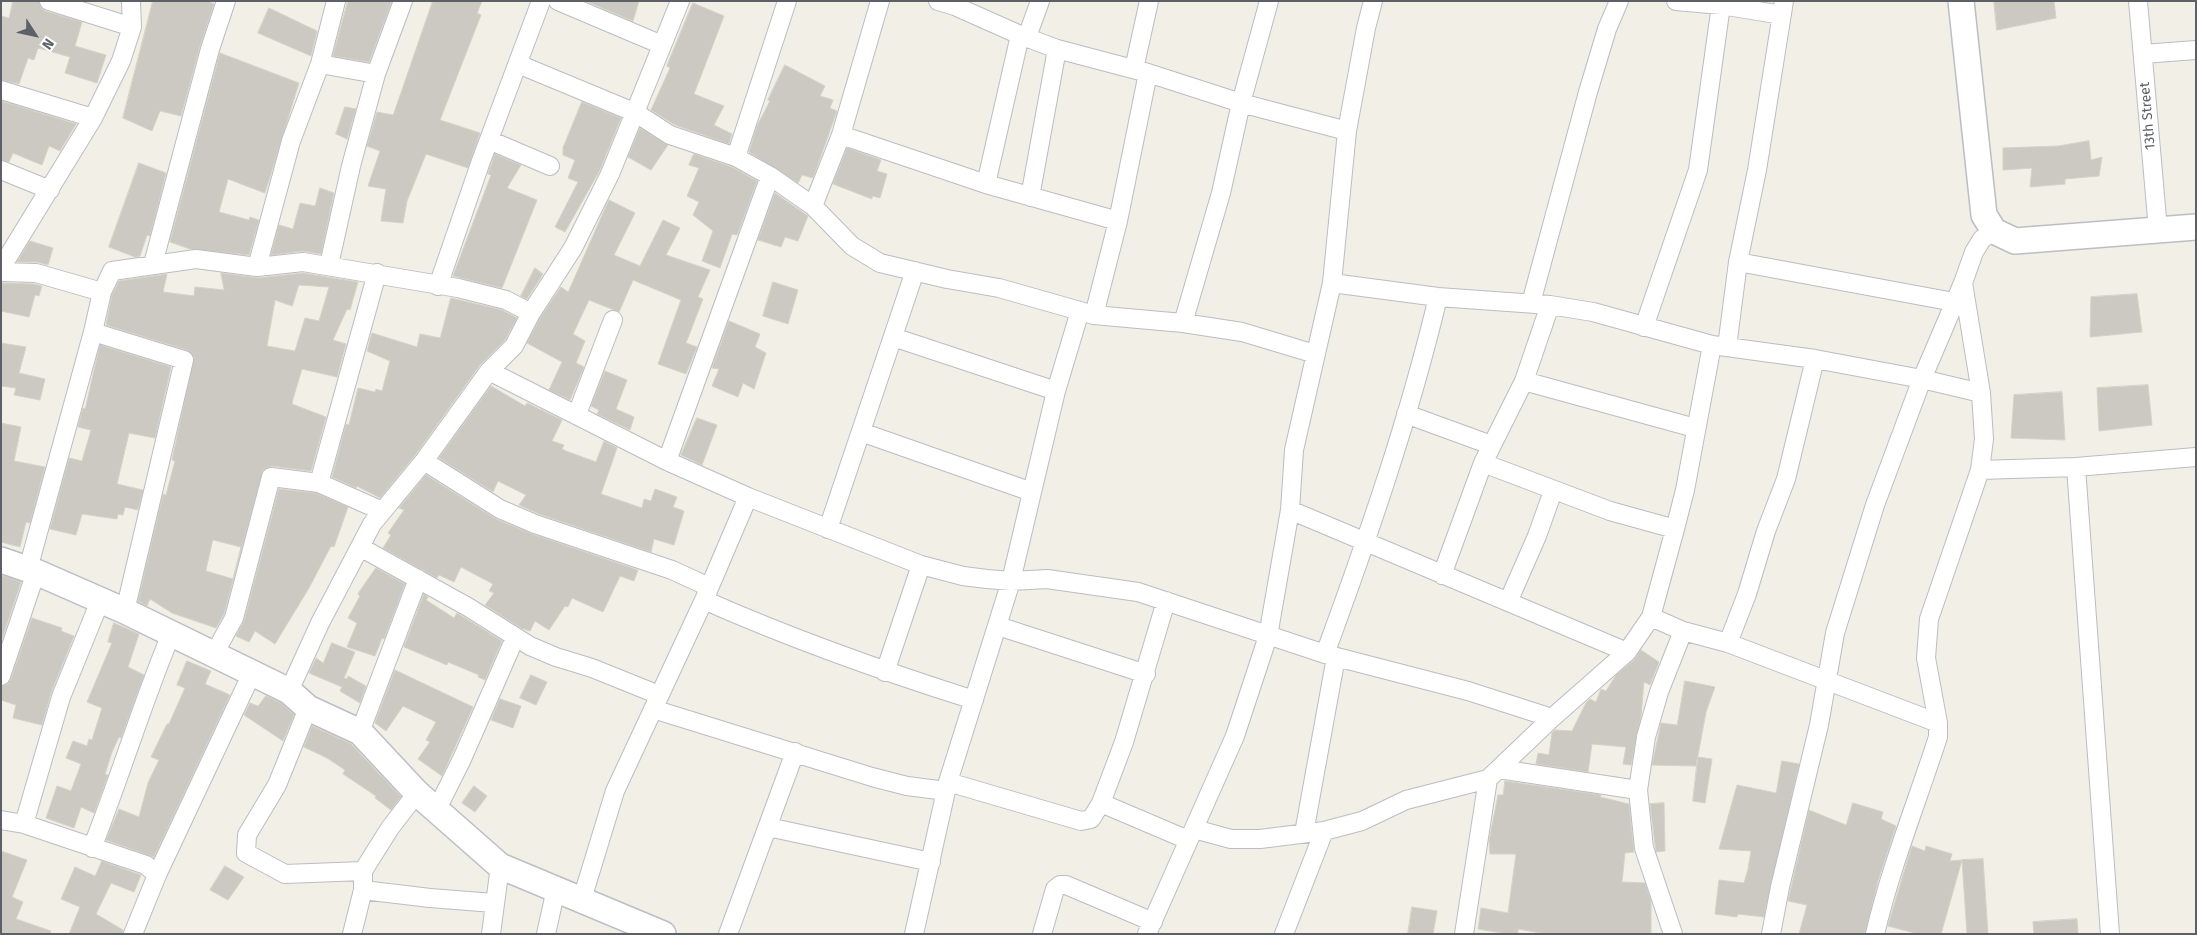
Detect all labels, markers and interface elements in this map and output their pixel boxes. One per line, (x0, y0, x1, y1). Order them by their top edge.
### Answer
north arrow (10, 10, 60, 60)
text: N (38, 35, 57, 53)
street label: 13th Street (2137, 81, 2159, 151)

